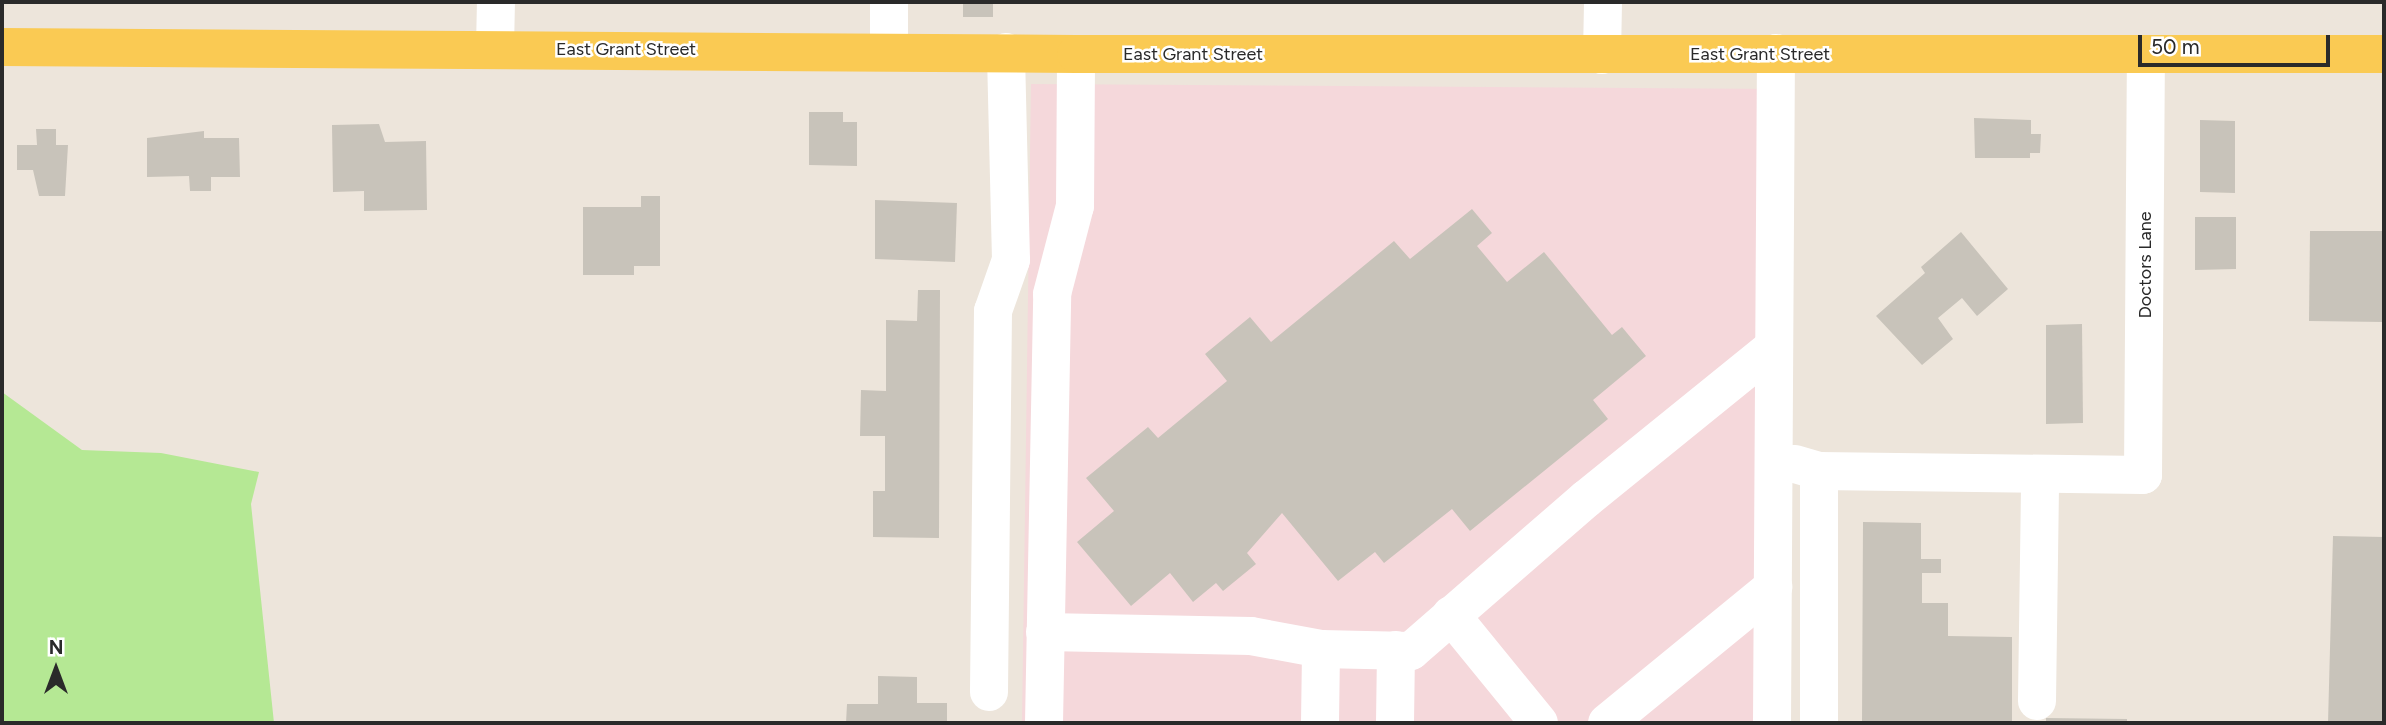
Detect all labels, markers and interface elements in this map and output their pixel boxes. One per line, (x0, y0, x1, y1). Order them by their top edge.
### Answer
scale bar (2141, 21, 2334, 65)
text: 50 m (2151, 34, 2200, 59)
street label: East Grant Street (556, 38, 696, 60)
street label: East Grant Street (1123, 43, 1263, 65)
street label: East Grant Street (1690, 43, 1830, 65)
street label: Doctors Lane (2134, 211, 2156, 319)
north arrow (21, 634, 91, 704)
text: N (49, 636, 63, 659)

